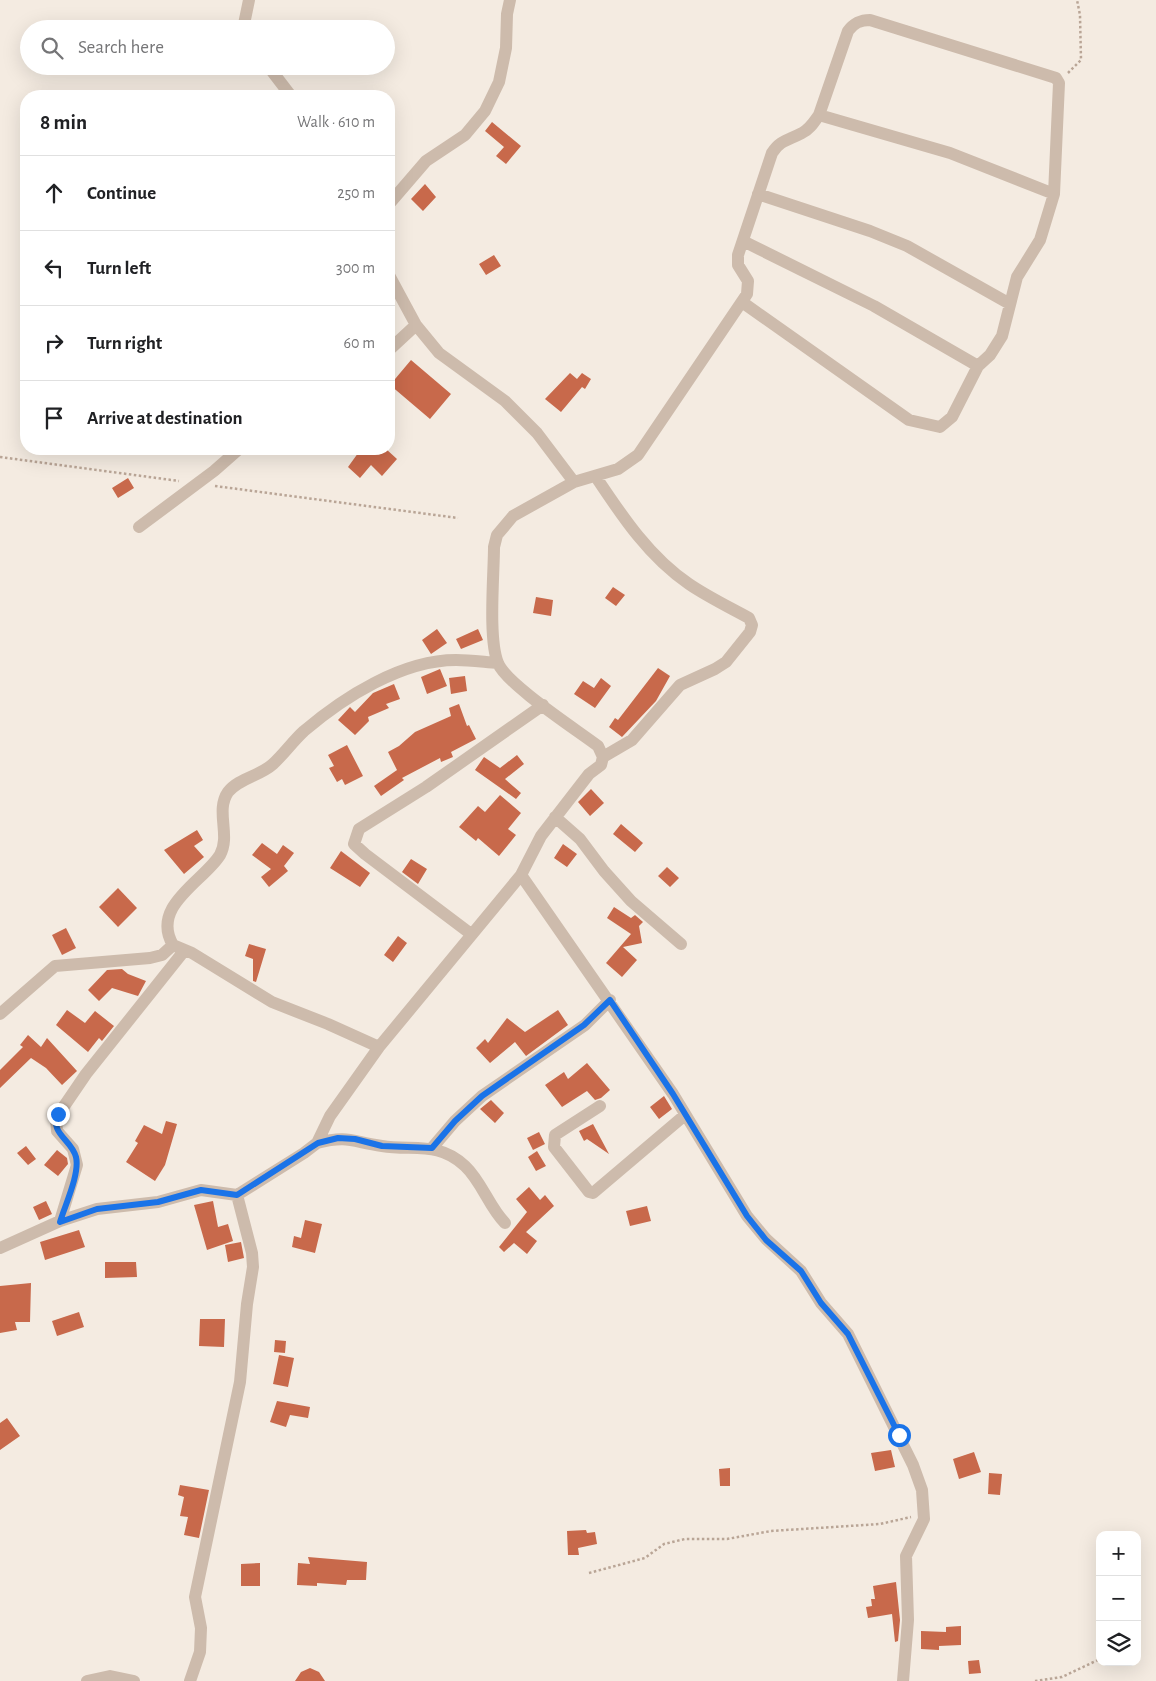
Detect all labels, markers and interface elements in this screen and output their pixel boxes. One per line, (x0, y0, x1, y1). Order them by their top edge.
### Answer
search box (20, 20, 395, 75)
icon: search (38, 34, 66, 62)
text: Search here (78, 38, 164, 57)
text: 8 min (40, 112, 87, 133)
text: Walk · 610 m (297, 114, 375, 130)
icon: ahead (40, 179, 68, 207)
text: Continue (87, 184, 156, 203)
text: 250 m (337, 185, 375, 201)
icon: left (40, 254, 68, 282)
text: Turn left (87, 259, 151, 278)
text: 300 m (336, 260, 375, 276)
icon: right (40, 329, 68, 357)
text: Turn right (87, 334, 162, 353)
text: 60 m (344, 335, 375, 351)
icon: arrive (40, 404, 68, 432)
text: Arrive at destination (87, 409, 243, 428)
route end (47, 1103, 70, 1126)
route start (888, 1424, 911, 1447)
map controls (1096, 1531, 1141, 1666)
button: + (1096, 1531, 1141, 1576)
button: − (1096, 1576, 1141, 1621)
button: layers (1096, 1621, 1141, 1666)

